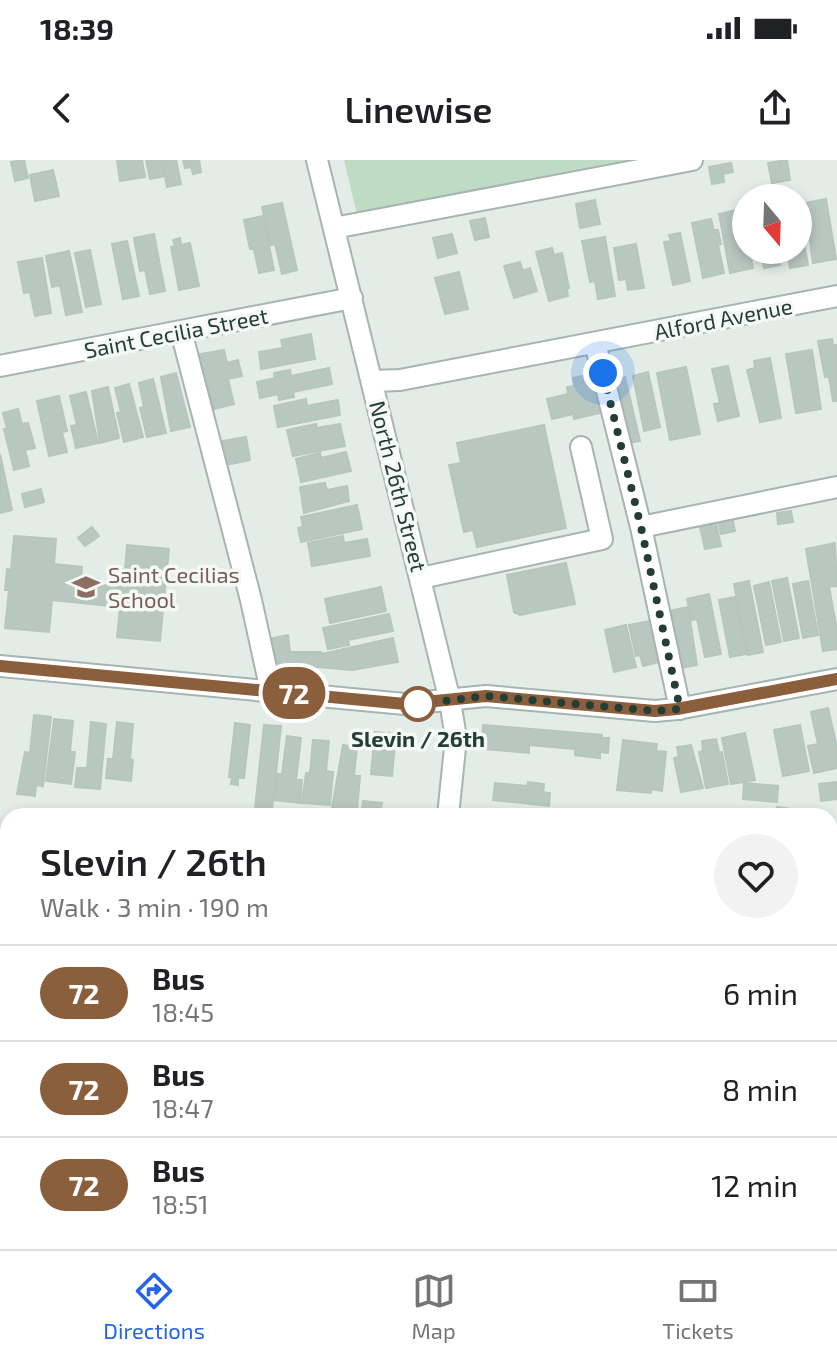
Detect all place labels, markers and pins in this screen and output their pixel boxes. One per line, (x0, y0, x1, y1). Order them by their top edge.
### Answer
place label: Saint Cecilias School (108, 561, 240, 612)
school or university icon: Saint Cecilias School (71, 572, 101, 602)
marker: Slevin / 26th (401, 687, 435, 721)
place label: Slevin / 26th (351, 725, 485, 751)

